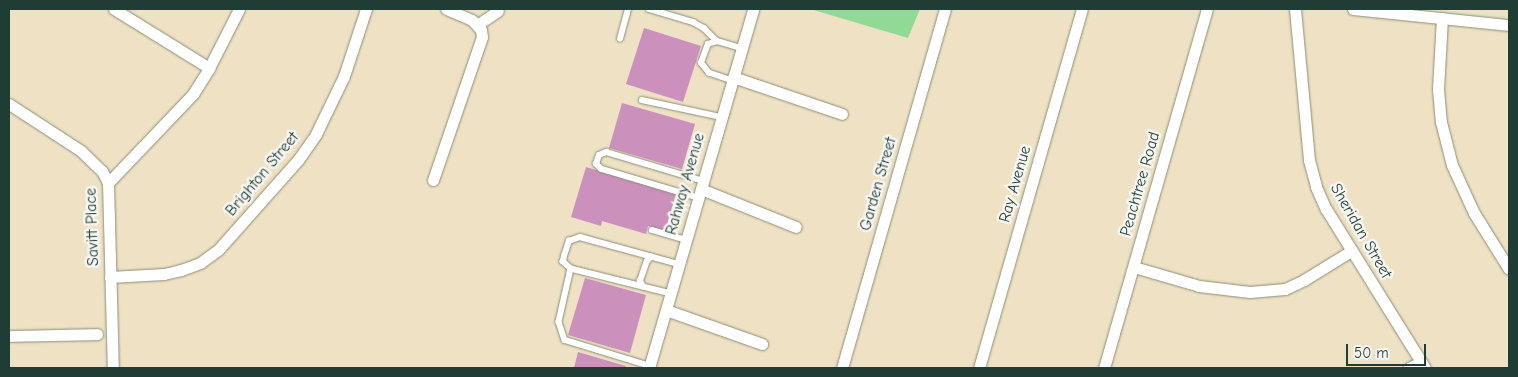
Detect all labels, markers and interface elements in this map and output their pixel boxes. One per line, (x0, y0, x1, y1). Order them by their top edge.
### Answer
street label: Brighton Street (221, 128, 303, 220)
street label: Peachtree Road (1116, 130, 1164, 238)
street label: Rahway Avenue (661, 131, 709, 237)
street label: Garden Street (855, 135, 901, 233)
street label: Ray Avenue (995, 143, 1035, 225)
street label: Sheridan Street (1326, 180, 1396, 282)
street label: Savitt Place (81, 188, 103, 266)
scale bar (1348, 334, 1428, 366)
text: 50 m (1354, 344, 1389, 362)

